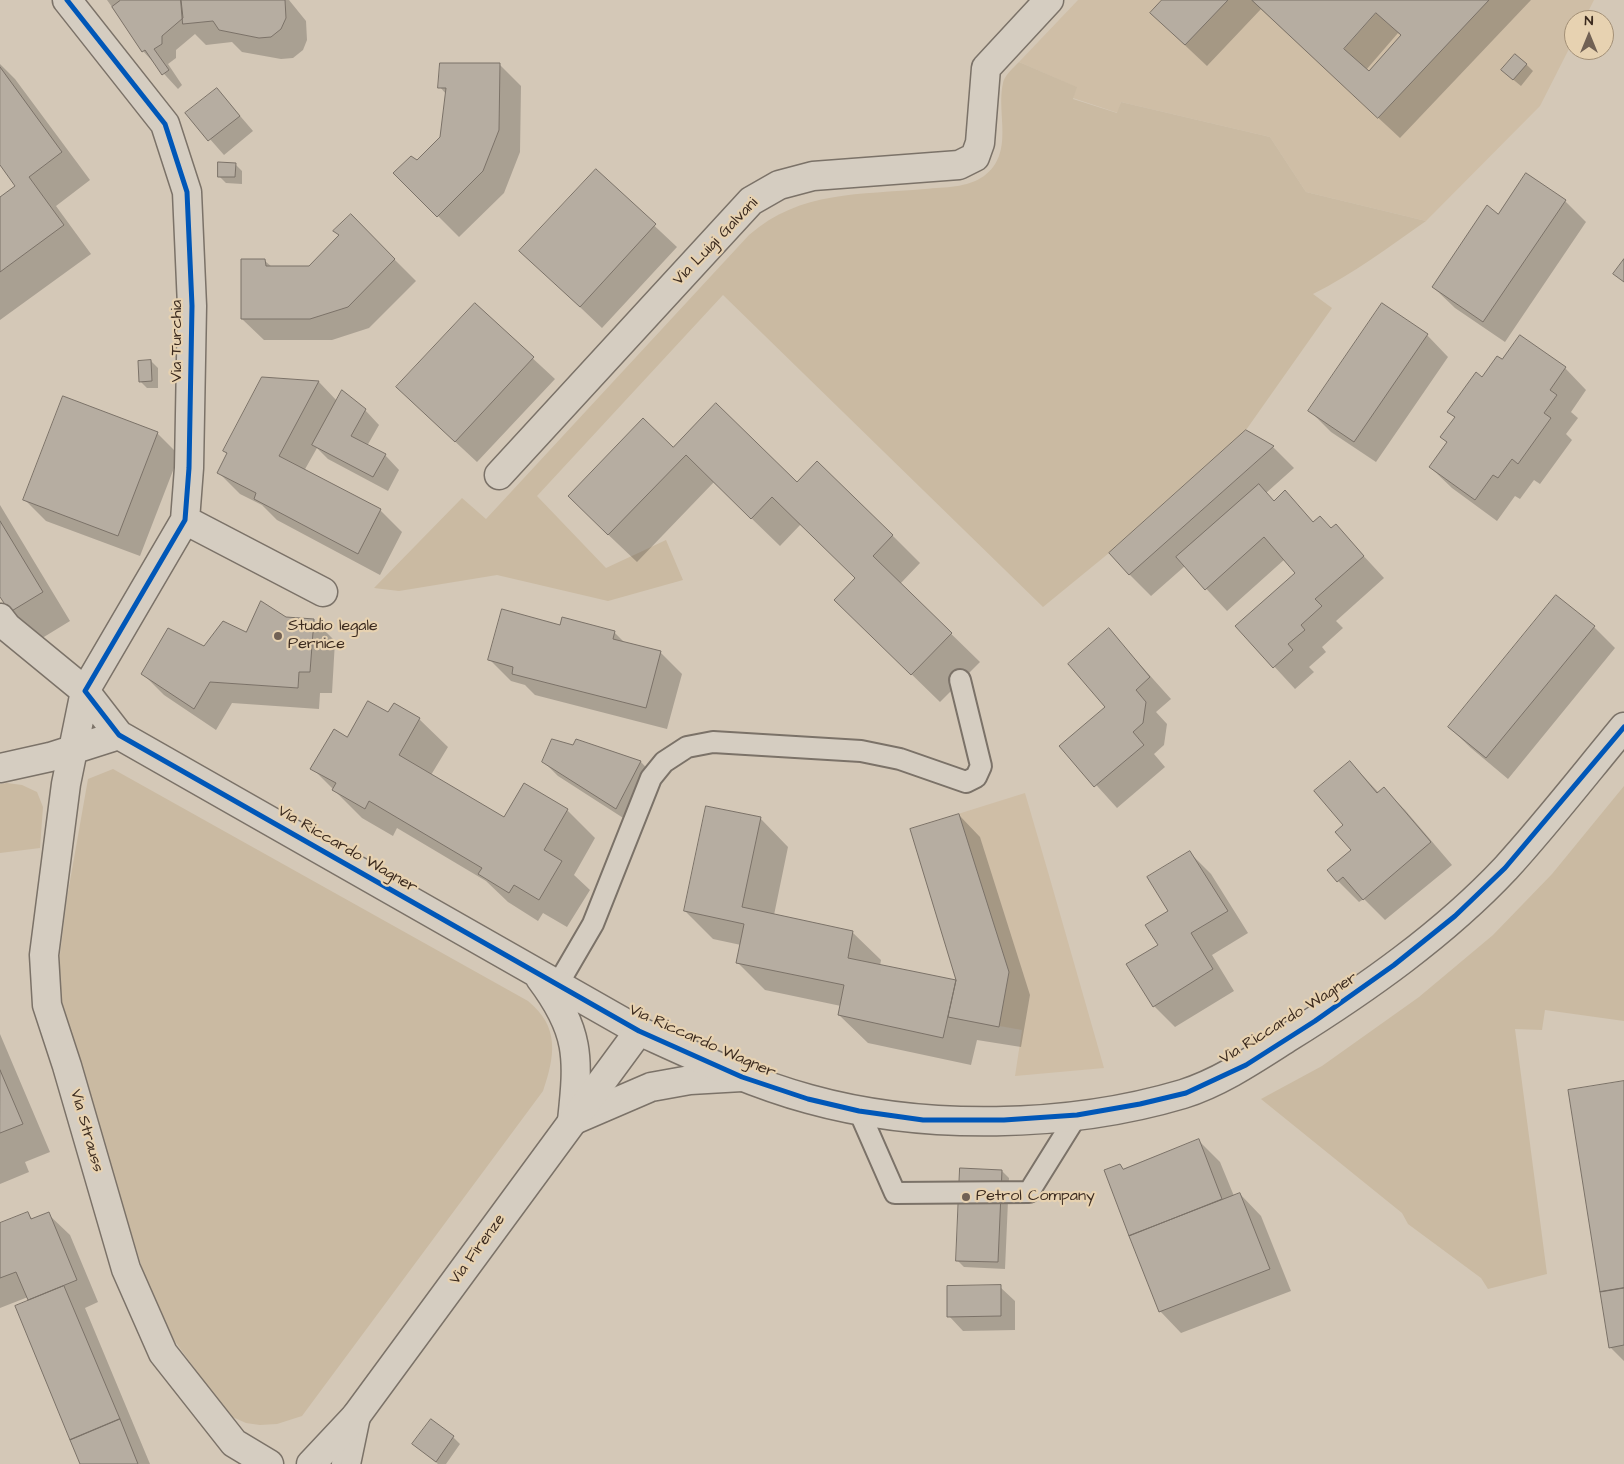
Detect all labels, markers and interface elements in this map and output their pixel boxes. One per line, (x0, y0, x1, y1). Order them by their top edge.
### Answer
north arrow (1564, 10, 1614, 60)
text: N (1585, 11, 1593, 31)
street label: Via Luigi Galvani (669, 194, 763, 290)
street label: Via Turchia (168, 300, 188, 382)
place label: Studio legale Pernice (288, 617, 378, 655)
marker: Studio legale Pernice (272, 630, 284, 642)
street label: Via Riccardo Wagner (274, 802, 420, 898)
street label: Via Riccardo Wagner (1217, 969, 1361, 1069)
street label: Via Riccardo Wagner (626, 1001, 778, 1083)
street label: Via Strauss (65, 1088, 107, 1174)
place label: Petrol Company (976, 1187, 1095, 1207)
marker: Petrol Company (960, 1191, 972, 1203)
street label: Via Firenze (446, 1211, 510, 1289)

